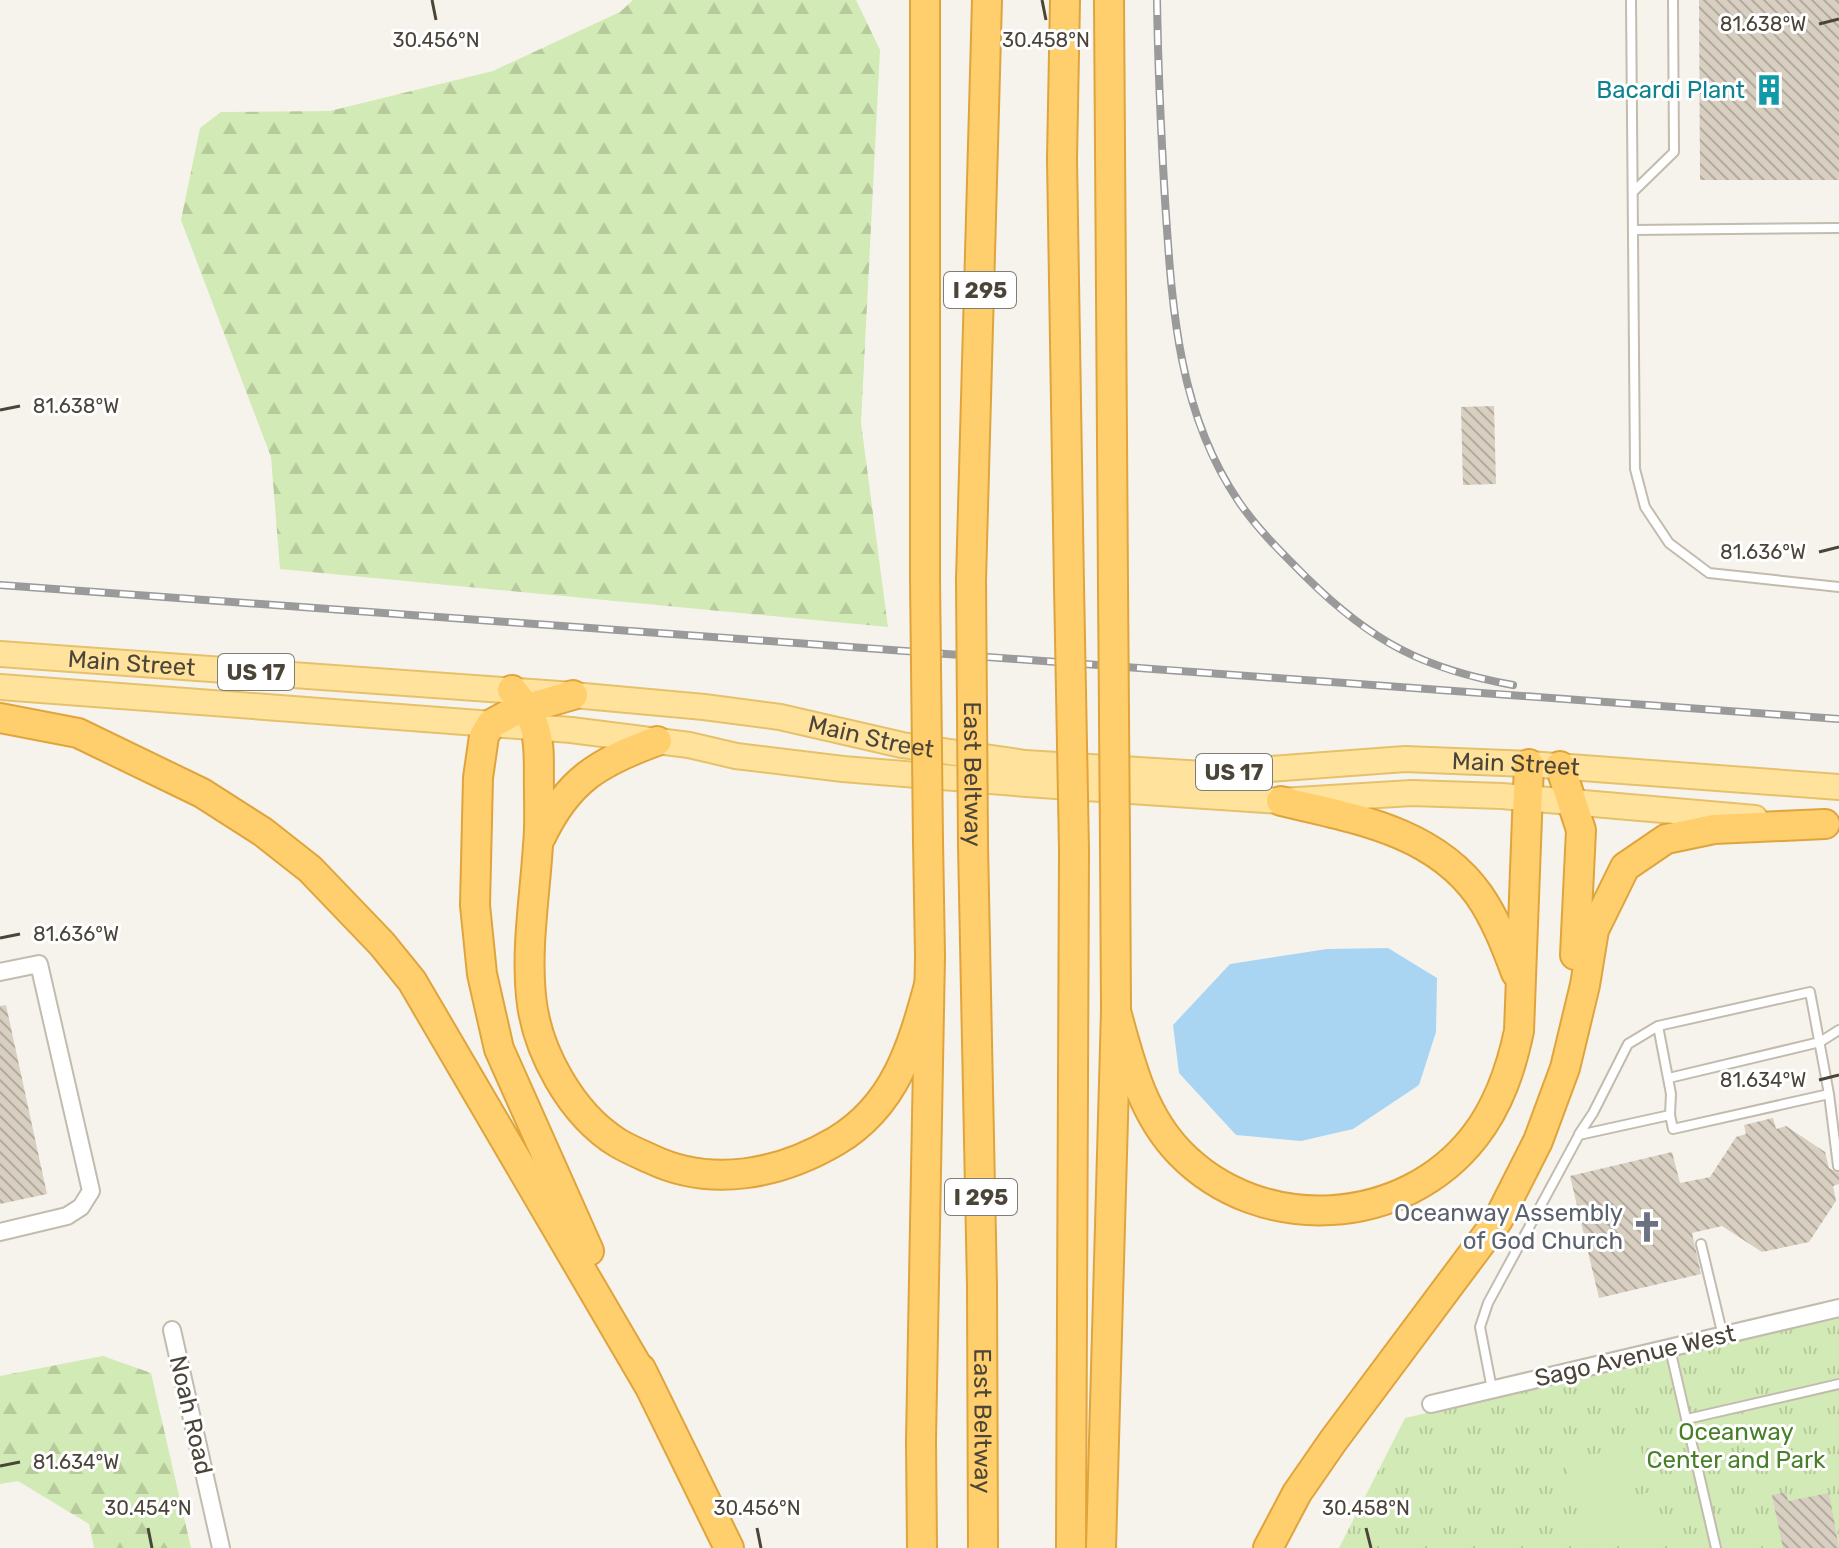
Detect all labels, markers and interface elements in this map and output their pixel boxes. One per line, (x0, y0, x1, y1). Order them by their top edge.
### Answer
text: 81.638°W (1720, 12, 1806, 36)
text: 30.456°N (392, 28, 480, 52)
text: 30.458°N (1002, 28, 1090, 52)
building icon: Bacardi Plant (1752, 73, 1786, 107)
place label: Bacardi Plant (1596, 76, 1745, 104)
road number: I 295 (944, 272, 1016, 308)
text: 81.638°W (33, 394, 119, 418)
text: 81.636°W (1720, 540, 1806, 564)
street label: Main Street (67, 645, 196, 682)
road number: US 17 (218, 654, 294, 690)
street label: East Beltway (958, 701, 987, 847)
street label: Main Street (805, 710, 936, 764)
street label: Main Street (1451, 747, 1581, 782)
road number: US 17 (1196, 754, 1272, 790)
text: 81.636°W (33, 922, 119, 946)
text: 81.634°W (1720, 1068, 1806, 1092)
road number: I 295 (945, 1179, 1017, 1215)
place label: Oceanway Assembly of God Church (1394, 1199, 1623, 1255)
church icon: Oceanway Assembly of God Church (1630, 1210, 1664, 1244)
street label: Sago Avenue West (1532, 1319, 1738, 1393)
street label: East Beltway (968, 1348, 997, 1494)
street label: Noah Road (164, 1353, 218, 1477)
park label: Oceanway Center and Park (1647, 1418, 1826, 1474)
text: 81.634°W (33, 1450, 119, 1474)
text: 30.454°N (104, 1496, 192, 1520)
text: 30.456°N (713, 1496, 801, 1520)
text: 30.458°N (1322, 1496, 1410, 1520)

